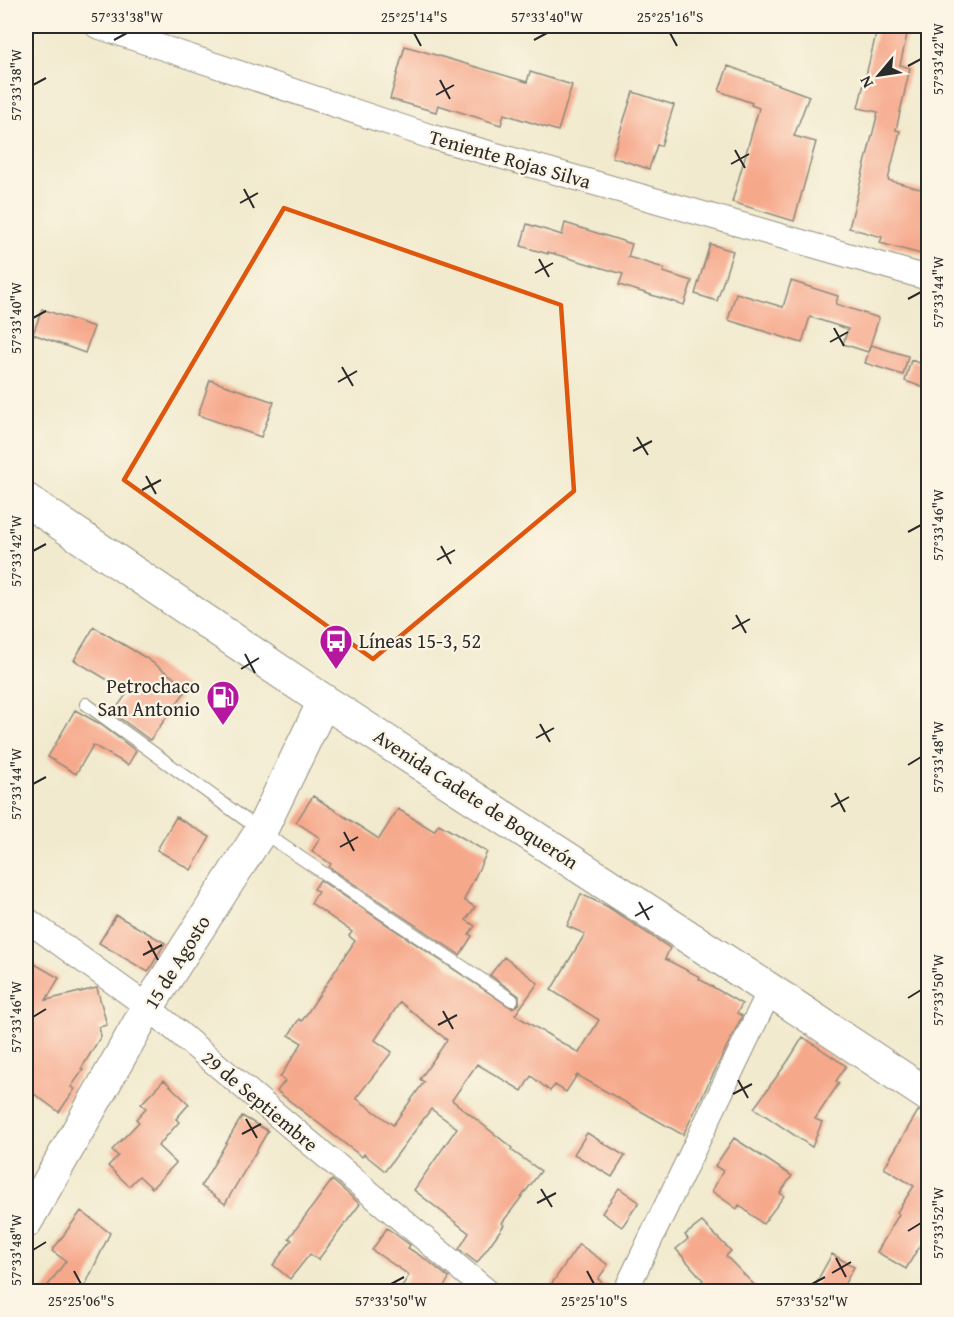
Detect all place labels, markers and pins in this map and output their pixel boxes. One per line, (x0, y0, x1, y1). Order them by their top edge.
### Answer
bus stop icon: Líneas 15-3, 52 (318, 623, 354, 670)
place label: Líneas 15-3, 52 (359, 626, 481, 655)
place label: Petrochaco San Antonio (97, 671, 200, 723)
fuel station icon: Petrochaco San Antonio (205, 679, 241, 726)

